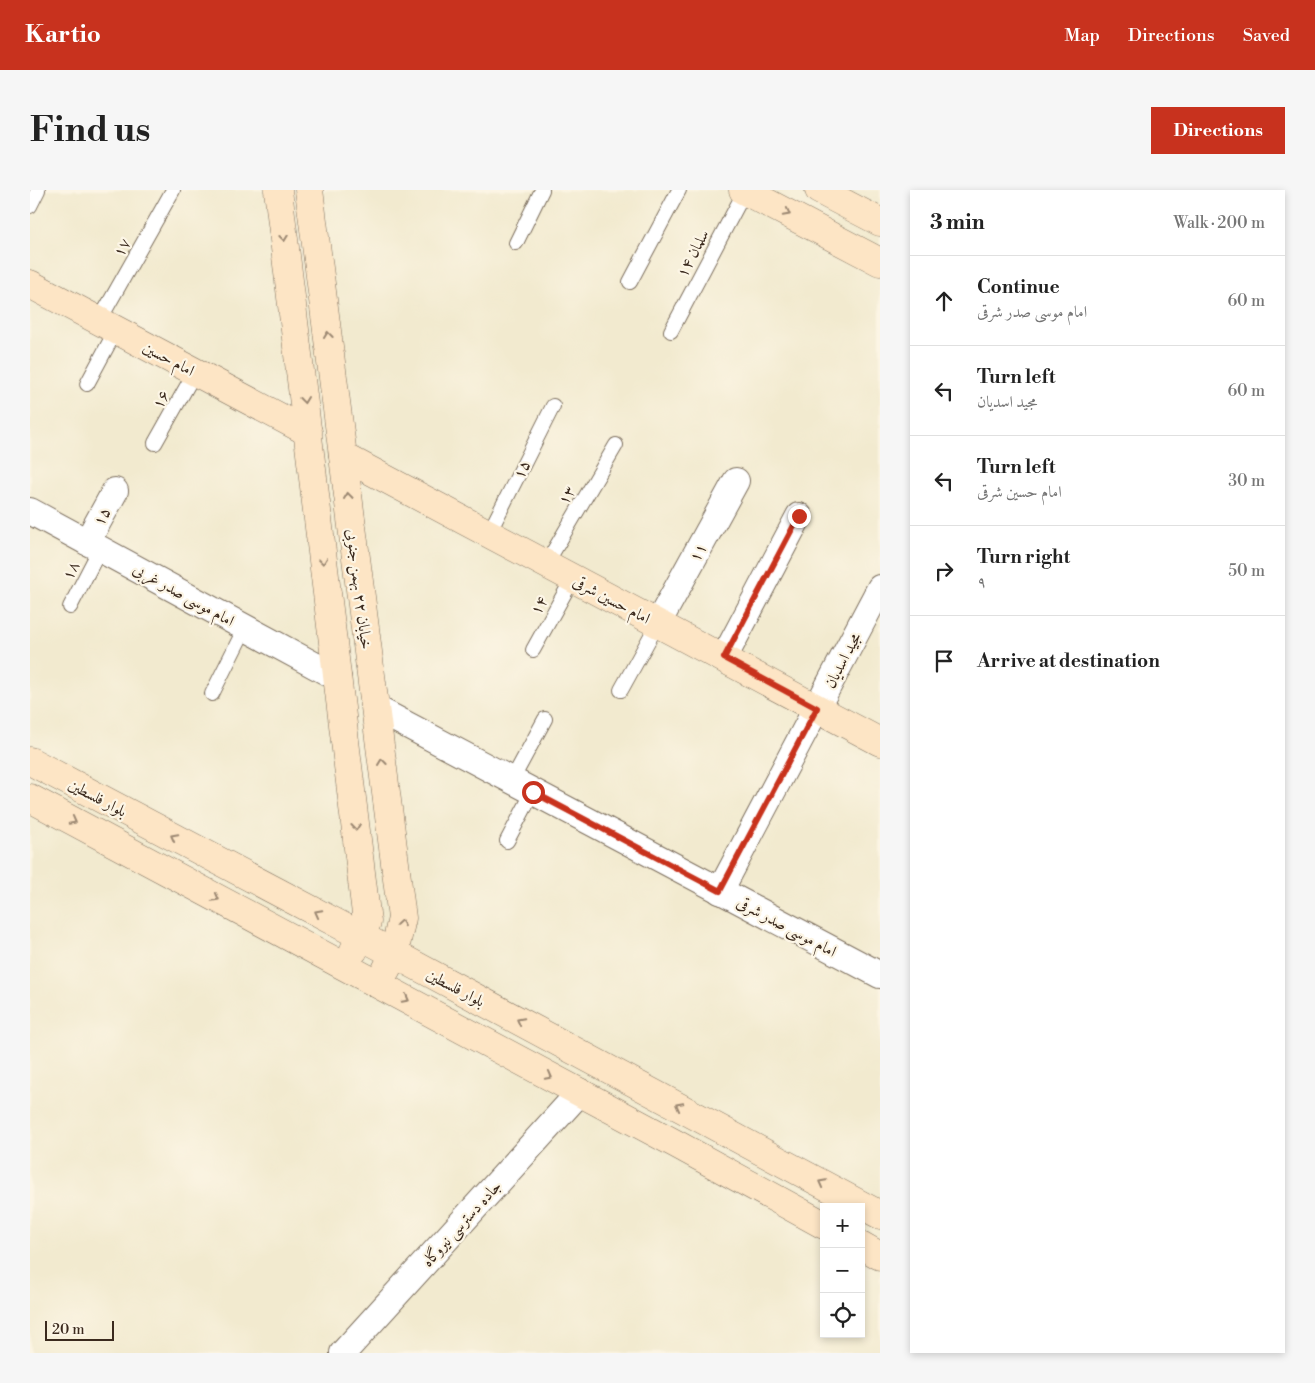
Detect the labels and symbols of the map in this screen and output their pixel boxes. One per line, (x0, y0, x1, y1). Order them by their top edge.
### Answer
one-way arrow (781, 207, 790, 217)
street label: سلمان ۱۴ (672, 226, 714, 281)
street label: ۱۷ (109, 234, 135, 261)
one-way arrow (278, 235, 289, 243)
one-way arrow (323, 331, 334, 339)
street label: امام حسین (137, 337, 198, 384)
street label: ۱۶ (148, 386, 174, 413)
one-way arrow (298, 396, 309, 404)
street label: ۱۵ (509, 457, 535, 482)
street label: ۱۳ (554, 482, 580, 509)
one-way arrow (343, 492, 354, 500)
street label: ۱۵ (89, 503, 115, 530)
route end (788, 505, 811, 528)
street label: خیابان ۲۲ بهمن جنوبی (341, 528, 376, 651)
street label: ۱۱ (685, 539, 711, 566)
one-way arrow (318, 557, 328, 565)
street label: ۱۸ (58, 558, 84, 583)
street label: امام موسی صدر غربی (127, 559, 238, 634)
street label: امام حسین شرقی (568, 571, 654, 632)
street label: ۱۴ (526, 592, 552, 619)
street label: مجید اسدیان (820, 629, 866, 692)
one-way arrow (377, 757, 388, 765)
street label: بلوار فلسطین (65, 774, 130, 822)
route start (522, 781, 545, 804)
one-way arrow (68, 815, 77, 825)
one-way arrow (350, 823, 361, 831)
one-way arrow (170, 833, 179, 843)
one-way arrow (211, 891, 220, 901)
street label: امام موسی صدر شرقی (731, 892, 840, 965)
one-way arrow (314, 909, 323, 919)
one-way arrow (395, 918, 405, 927)
street label: بلوار فلسطین (423, 964, 488, 1012)
one-way arrow (401, 993, 410, 1003)
one-way arrow (516, 1017, 525, 1027)
one-way arrow (544, 1070, 553, 1080)
one-way arrow (675, 1102, 684, 1112)
street label: جاده دسترسی نیروگاه (418, 1176, 507, 1272)
one-way arrow (818, 1180, 827, 1190)
scale bar (45, 1318, 114, 1341)

